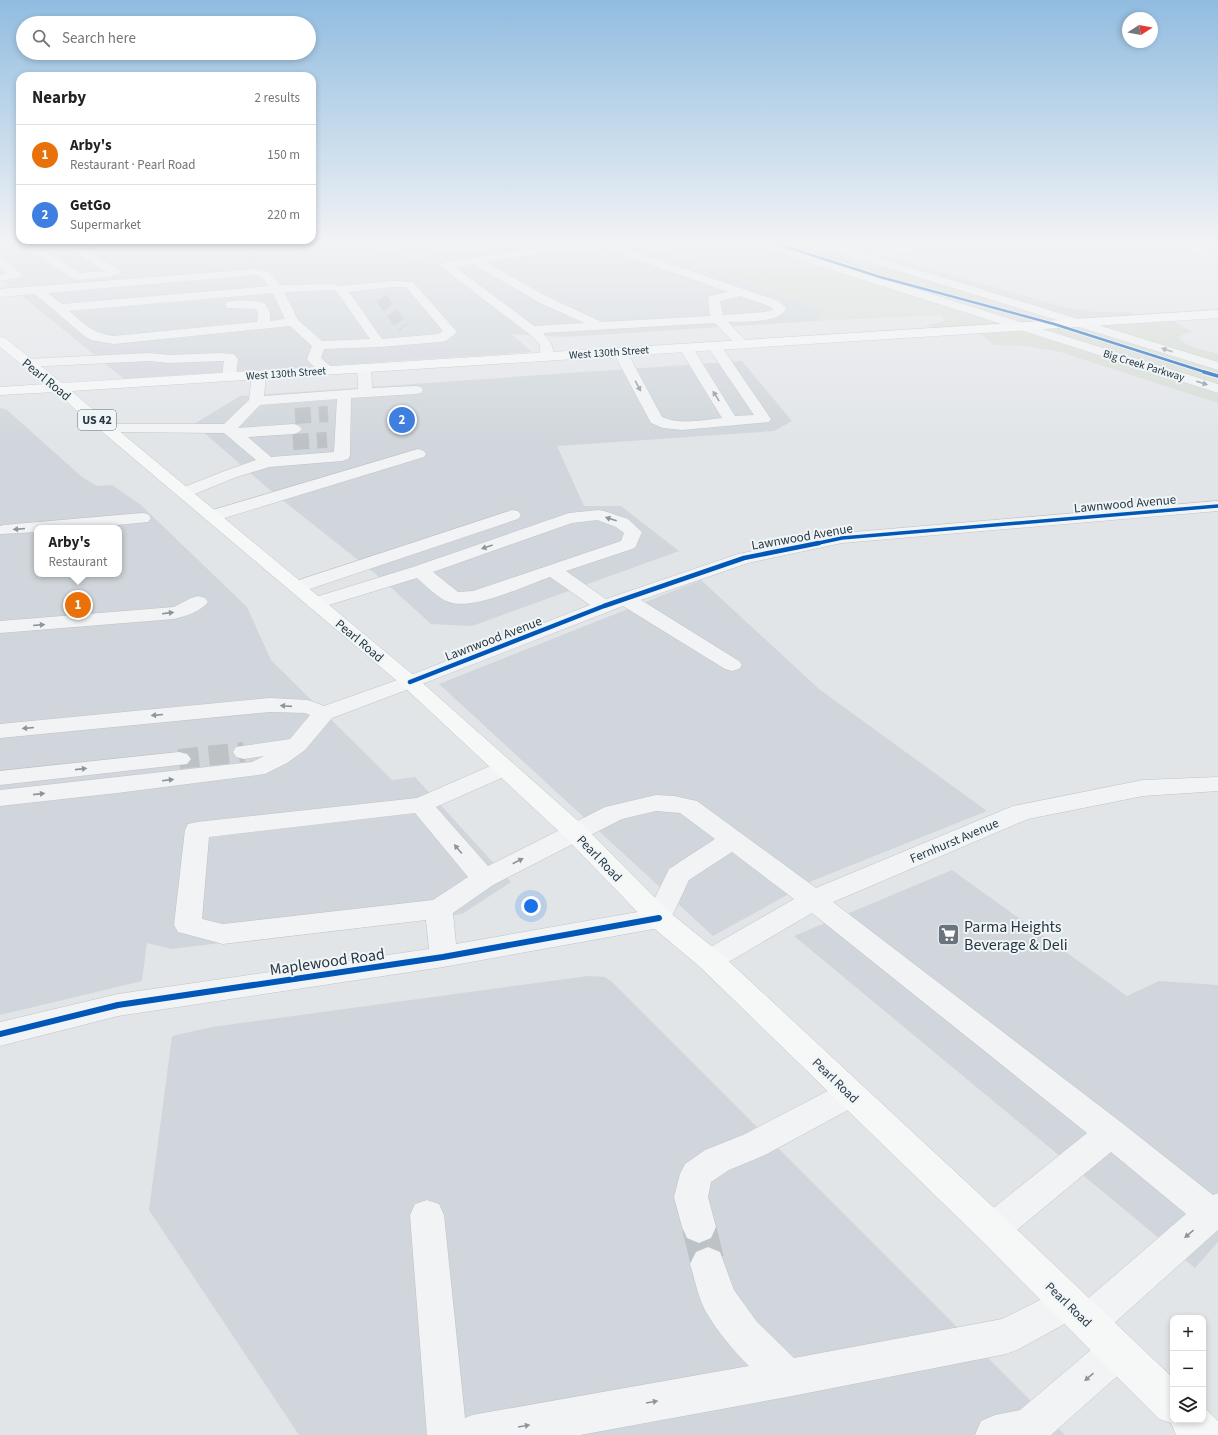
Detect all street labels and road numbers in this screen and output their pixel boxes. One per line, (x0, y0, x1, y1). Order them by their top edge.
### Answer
street label: West 130th Street (568, 342, 650, 363)
street label: Big Creek Parkway (1101, 346, 1186, 385)
street label: Pearl Road (18, 354, 75, 405)
street label: West 130th Street (245, 363, 327, 384)
road number: US 42 (78, 410, 116, 430)
street label: Lawnwood Avenue (1073, 491, 1177, 517)
street label: Lawnwood Avenue (750, 519, 854, 555)
street label: Lawnwood Avenue (442, 612, 544, 666)
street label: Pearl Road (331, 615, 387, 666)
street label: Fernhurst Avenue (907, 814, 1002, 868)
street label: Pearl Road (573, 832, 626, 886)
street label: Maplewood Road (268, 943, 386, 981)
street label: Pearl Road (808, 1054, 862, 1107)
street label: Pearl Road (1041, 1278, 1095, 1331)

